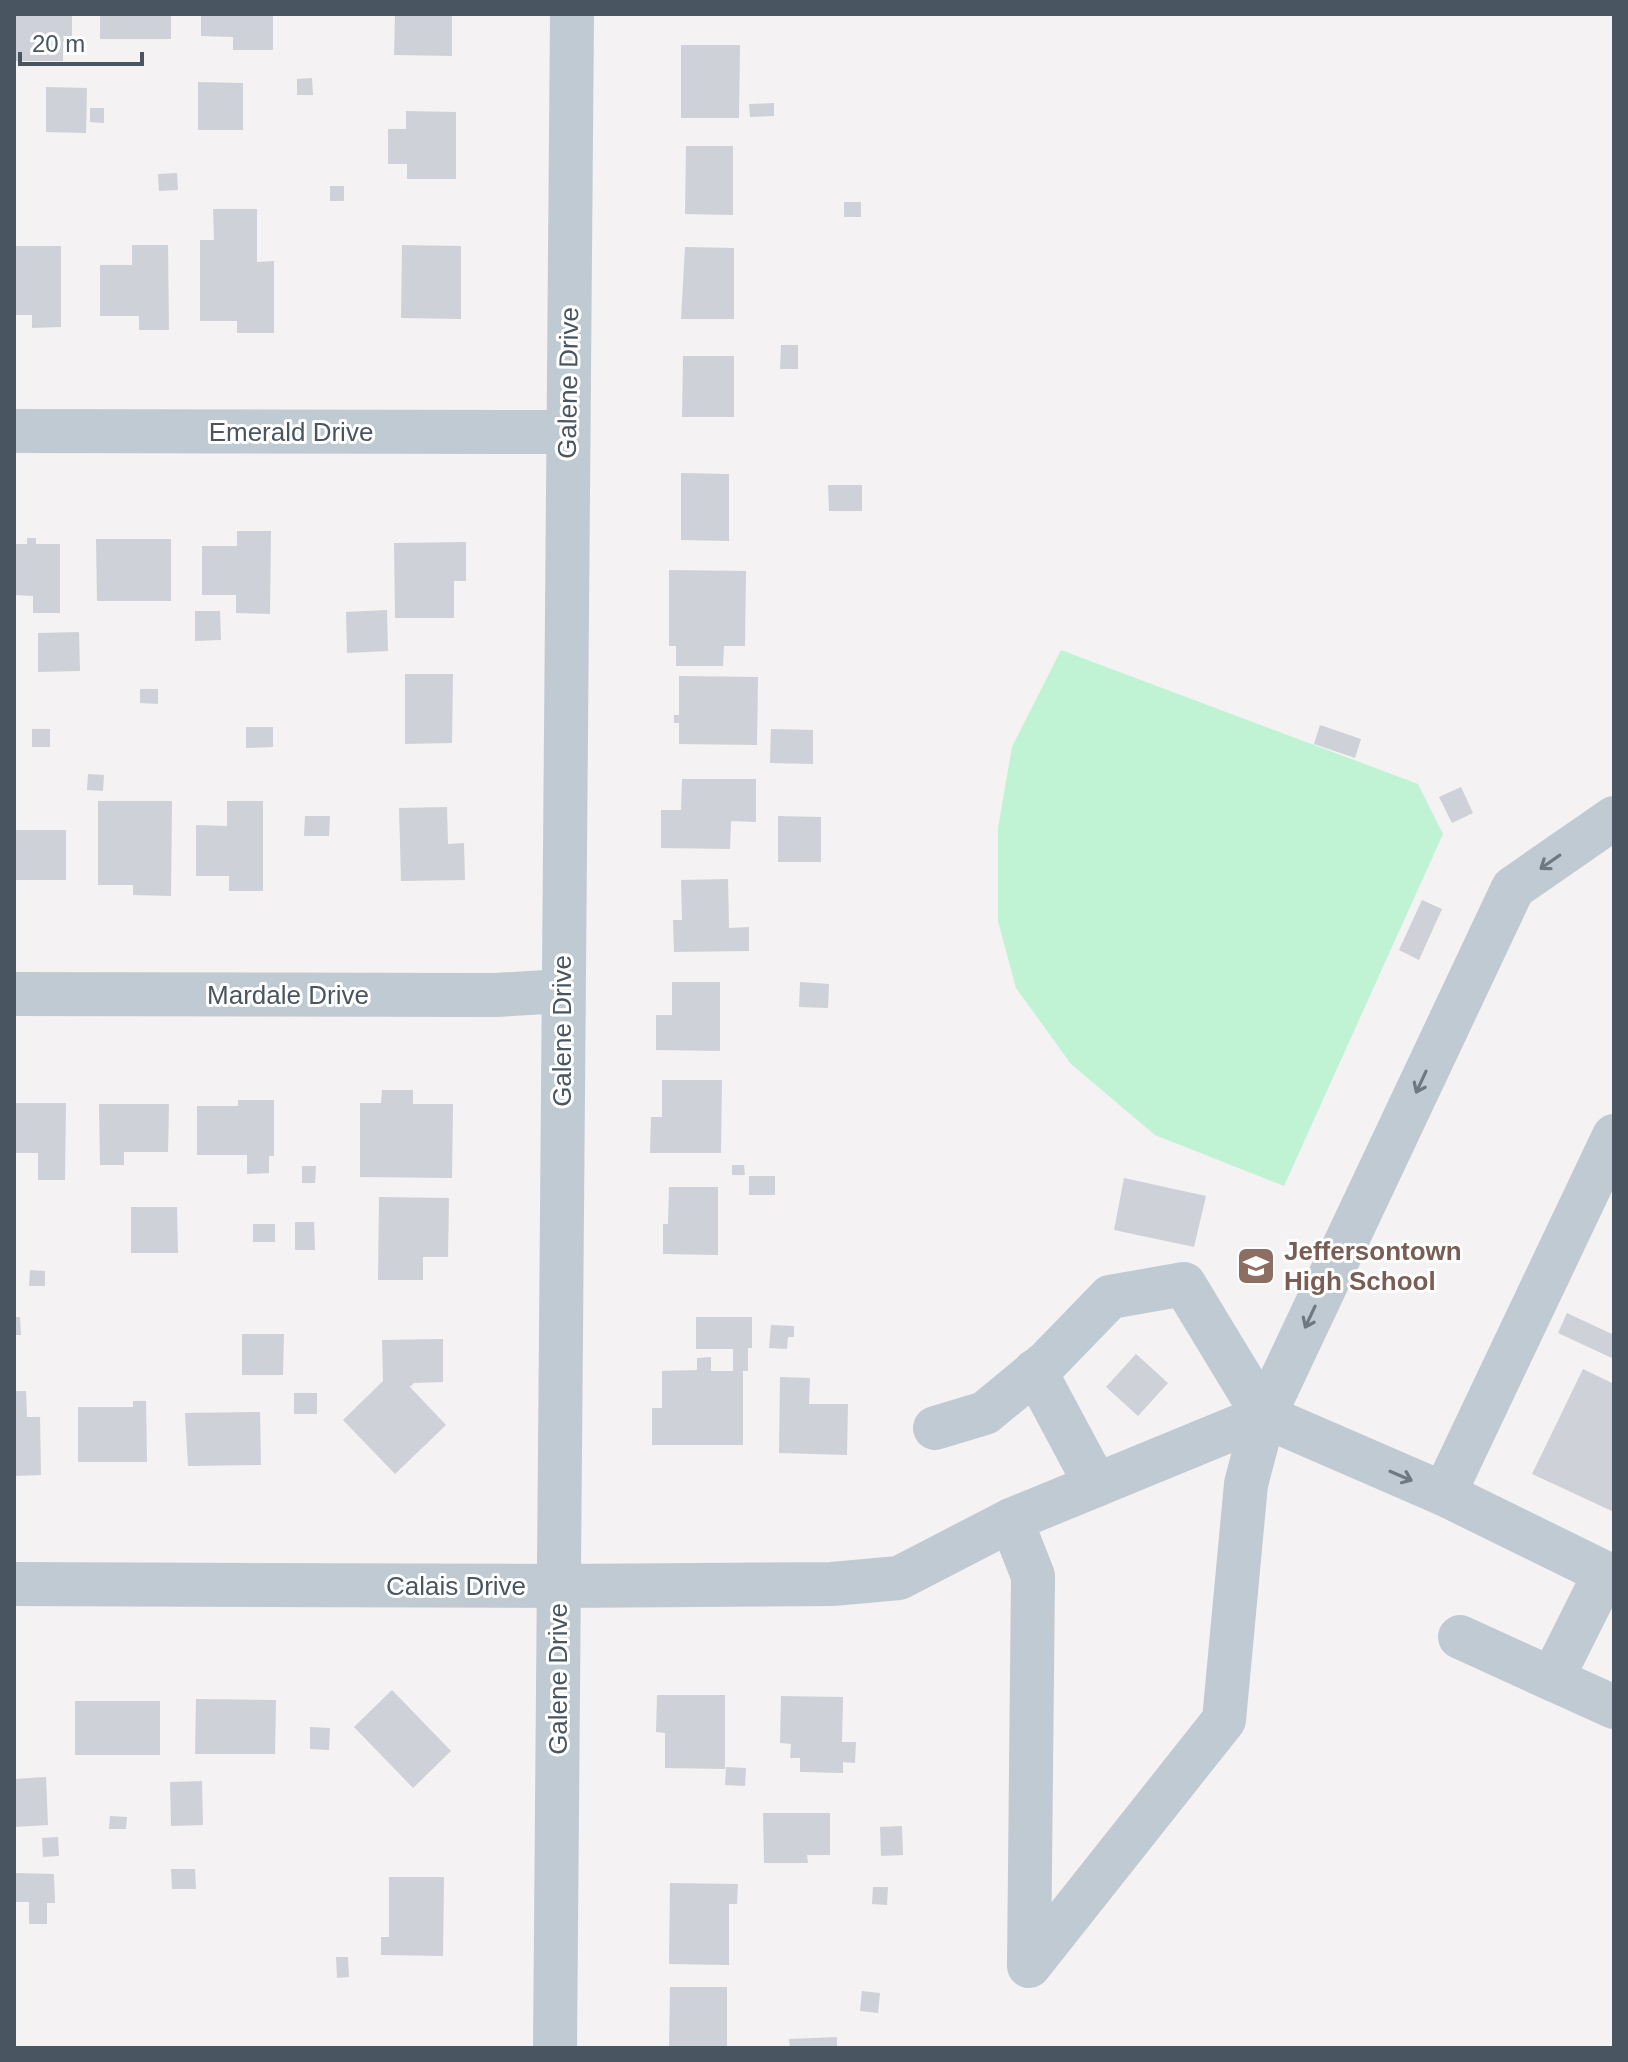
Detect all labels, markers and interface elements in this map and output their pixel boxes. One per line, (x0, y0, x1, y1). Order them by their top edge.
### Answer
scale bar (20, 16, 142, 66)
text: 20 m (32, 30, 85, 57)
street label: Galene Drive (552, 307, 584, 459)
street label: Emerald Drive (209, 417, 373, 447)
one-way arrow (1540, 854, 1562, 870)
street label: Galene Drive (547, 955, 577, 1107)
street label: Mardale Drive (207, 980, 369, 1010)
one-way arrow (1413, 1069, 1428, 1093)
place label: Jeffersontown High School (1284, 1236, 1462, 1296)
school or university icon: Jeffersontown High School (1235, 1245, 1277, 1287)
one-way arrow (1302, 1304, 1317, 1328)
one-way arrow (1389, 1469, 1413, 1484)
street label: Calais Drive (386, 1571, 526, 1601)
street label: Galene Drive (543, 1603, 573, 1755)

